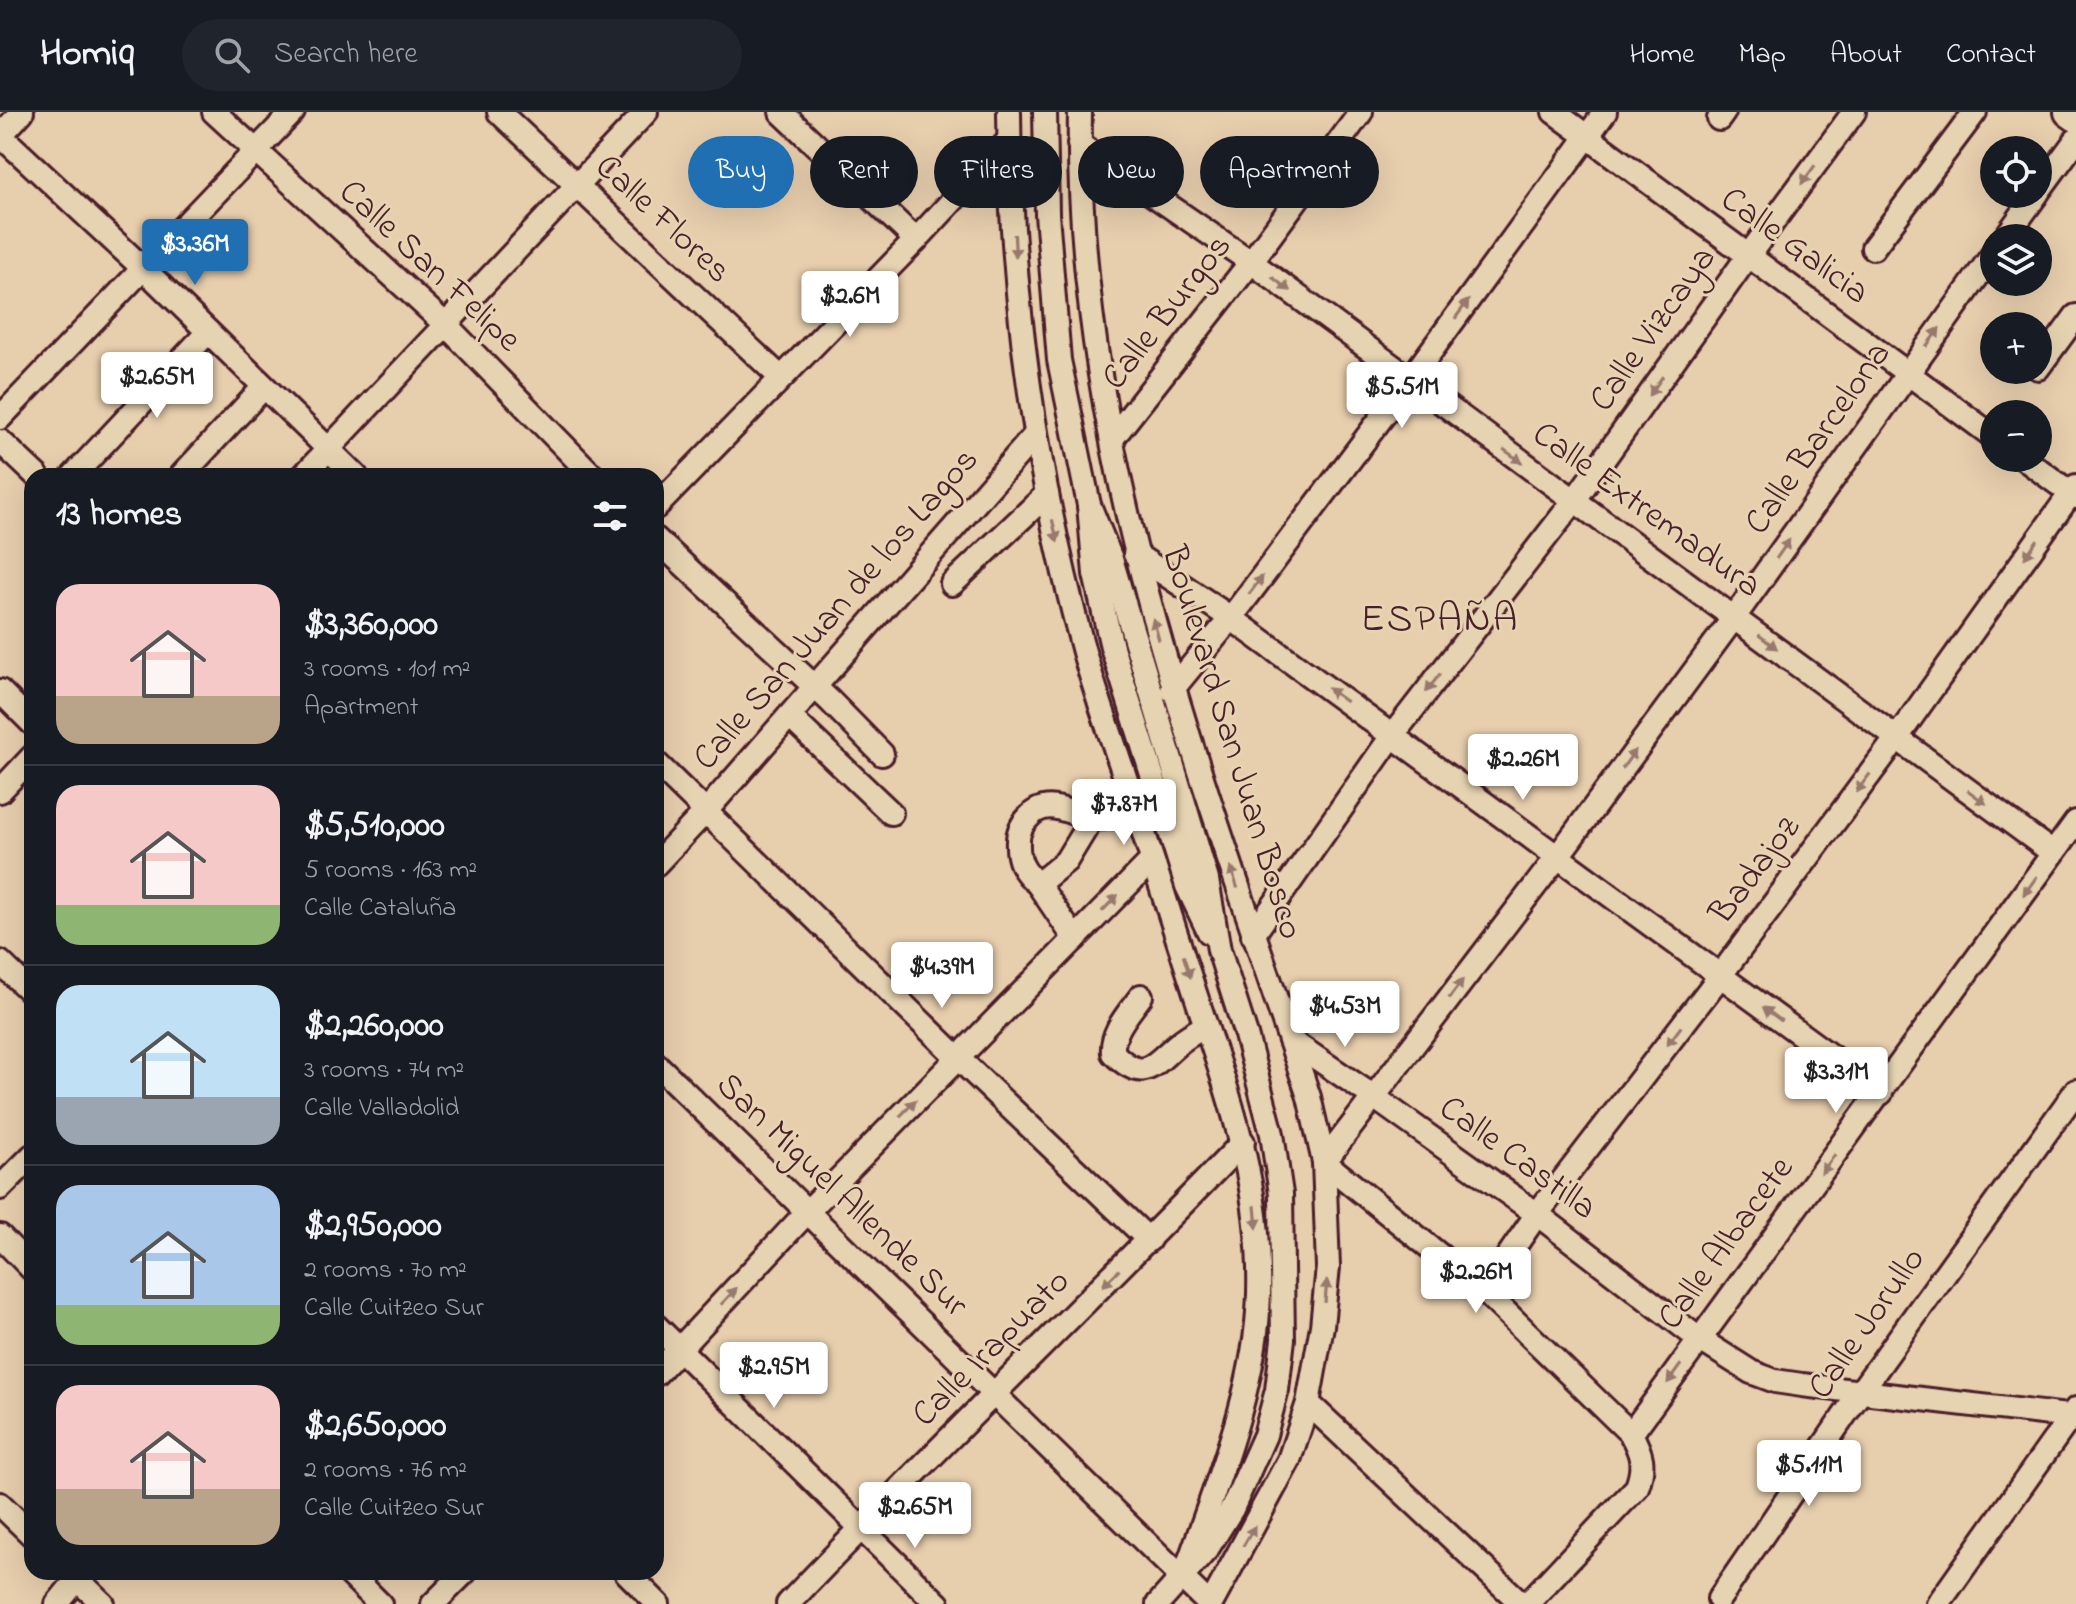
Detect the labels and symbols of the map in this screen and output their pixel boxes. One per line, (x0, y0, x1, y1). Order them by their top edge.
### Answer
street label: Calle Flores (582, 143, 742, 297)
one-way arrow (1800, 165, 1816, 185)
street label: Calle San Felipe (326, 168, 533, 367)
street label: Calle Galicia (1708, 175, 1880, 319)
pin: $3.36M (130, 219, 260, 287)
street label: Calle Burgos (1090, 224, 1246, 402)
one-way arrow (1009, 234, 1022, 259)
street label: Calle Vizcaya (1577, 236, 1731, 424)
pin: $2.6M (794, 271, 906, 339)
one-way arrow (1271, 276, 1292, 292)
one-way arrow (1453, 299, 1469, 320)
one-way arrow (1925, 326, 1941, 348)
street label: Calle Barcelona (1733, 332, 1905, 546)
pin: $2.65M (92, 352, 222, 420)
pin: $5.51M (1337, 362, 1467, 430)
one-way arrow (1649, 375, 1664, 396)
street label: Calle Extremadura (1520, 409, 1772, 613)
street label: Calle San Juan de los Lagos (681, 437, 993, 783)
one-way arrow (1502, 447, 1523, 463)
one-way arrow (1049, 518, 1062, 543)
one-way arrow (1774, 538, 1790, 559)
street label: Boulevard San Juan Bosco (1146, 539, 1316, 946)
one-way arrow (2024, 539, 2039, 560)
one-way arrow (1248, 575, 1264, 595)
district label: ESPAÑA (1361, 591, 1519, 650)
one-way arrow (1149, 616, 1161, 641)
one-way arrow (1758, 633, 1778, 649)
one-way arrow (1425, 673, 1441, 693)
one-way arrow (1326, 687, 1348, 703)
pin: $2.26M (1458, 734, 1588, 802)
one-way arrow (1621, 749, 1637, 769)
one-way arrow (1856, 773, 1872, 794)
pin: $7.87M (1059, 779, 1189, 847)
one-way arrow (1966, 789, 1987, 804)
street label: Badajoz (1697, 805, 1815, 937)
one-way arrow (1227, 865, 1240, 889)
one-way arrow (2023, 875, 2038, 896)
one-way arrow (1100, 894, 1119, 913)
pin: $4.39M (877, 942, 1007, 1010)
one-way arrow (1181, 955, 1194, 979)
one-way arrow (1448, 979, 1464, 999)
pin: $4.53M (1280, 981, 1410, 1049)
one-way arrow (1762, 1007, 1783, 1023)
one-way arrow (1666, 1026, 1682, 1046)
pin: $3.31M (1771, 1047, 1901, 1115)
street label: San Miguel Allende Sur (703, 1061, 980, 1332)
street label: Calle Castilla (1427, 1083, 1607, 1235)
one-way arrow (898, 1099, 917, 1118)
street label: Calle Albacete (1646, 1145, 1809, 1342)
one-way arrow (1821, 1154, 1837, 1174)
one-way arrow (1249, 1205, 1262, 1230)
street label: Calle Jorullo (1796, 1237, 1940, 1411)
pin: $2.26M (1411, 1247, 1541, 1315)
street label: Calle Irapuato (900, 1257, 1084, 1441)
one-way arrow (1102, 1268, 1120, 1287)
one-way arrow (1319, 1278, 1332, 1303)
one-way arrow (719, 1287, 737, 1306)
pin: $2.95M (709, 1342, 839, 1410)
one-way arrow (1667, 1363, 1682, 1384)
pin: $5.11M (1744, 1440, 1874, 1508)
pin: $2.65M (850, 1482, 980, 1550)
one-way arrow (1242, 1525, 1256, 1547)

